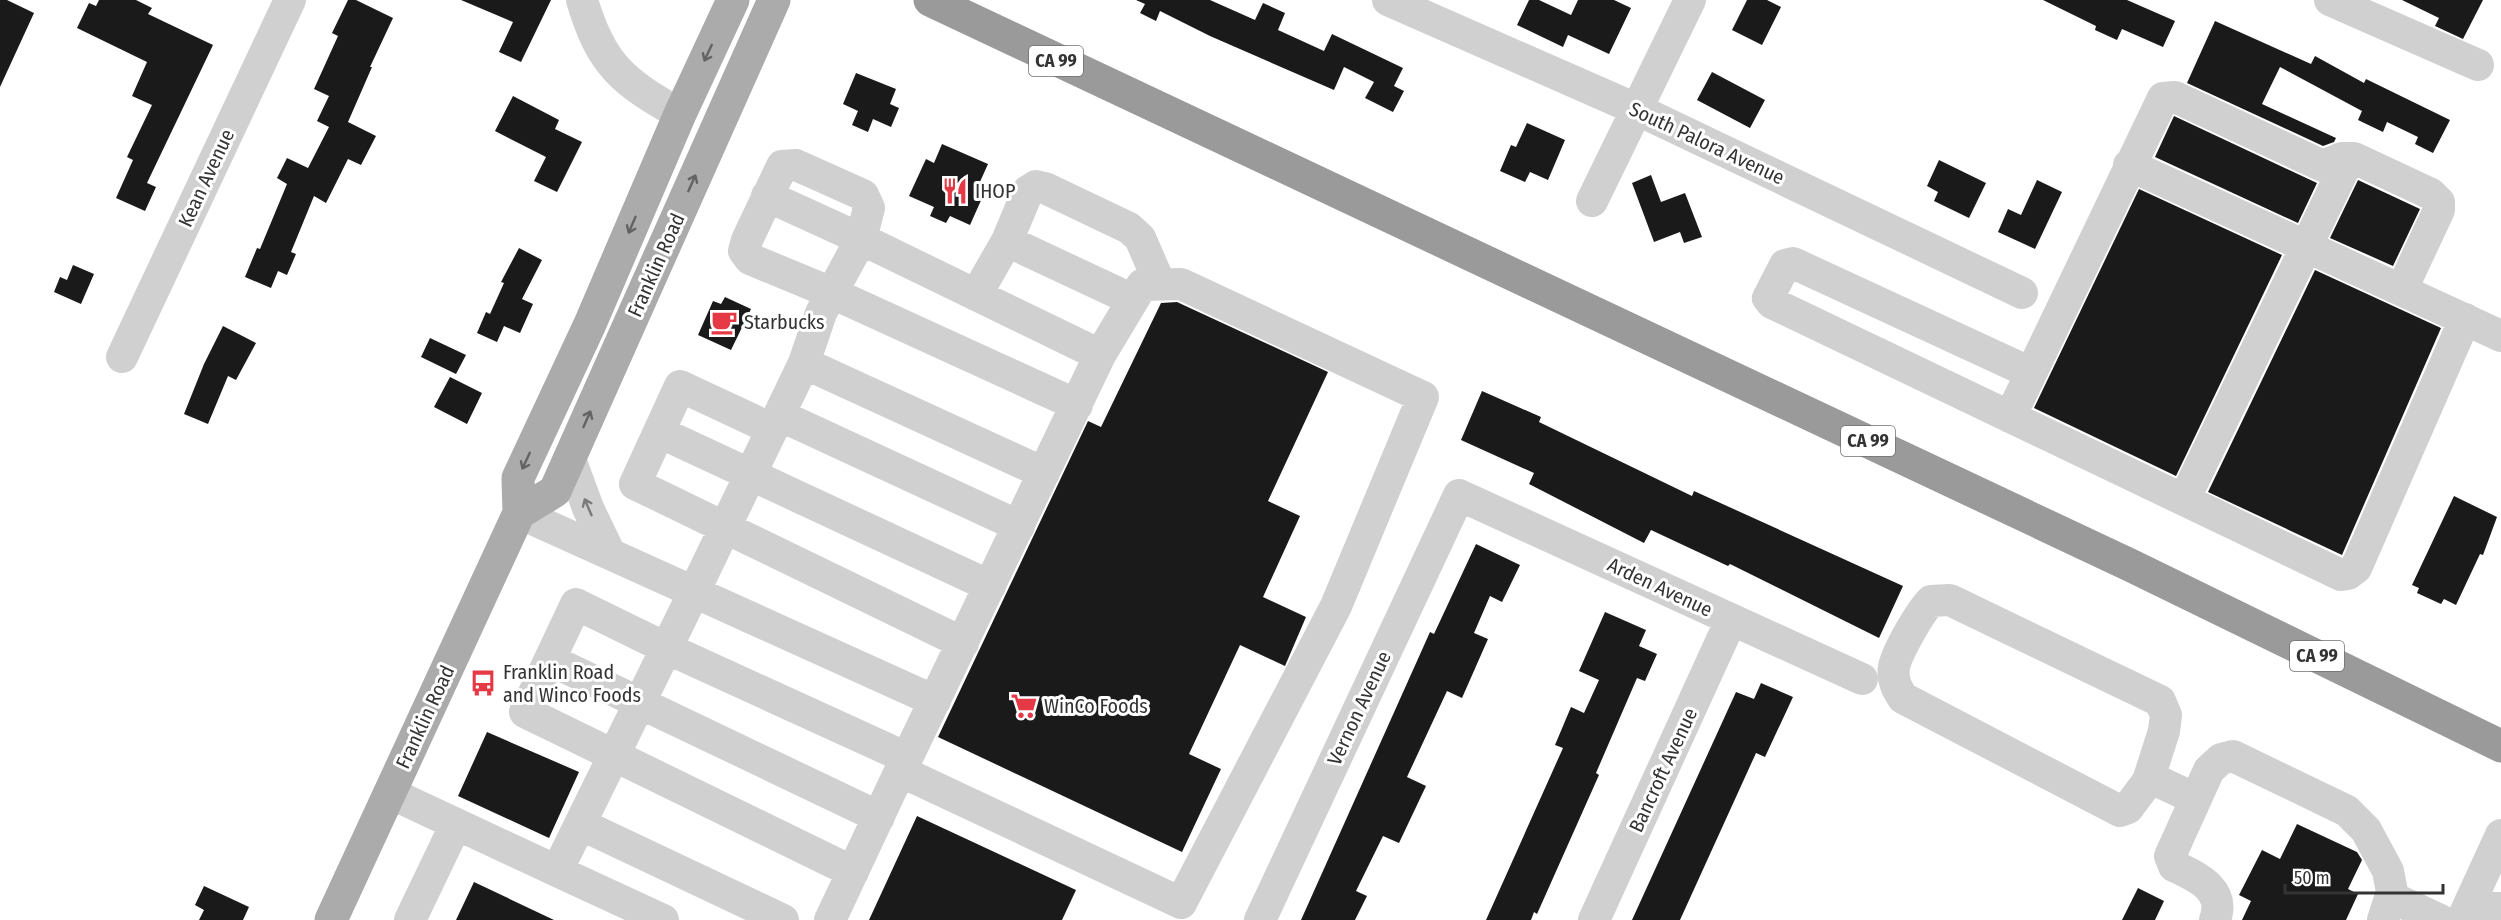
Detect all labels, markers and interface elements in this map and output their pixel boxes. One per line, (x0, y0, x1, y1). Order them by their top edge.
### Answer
one-way arrow (702, 43, 714, 61)
road number: CA 99 (1029, 46, 1083, 76)
street label: South Palora Avenue (1626, 97, 1788, 189)
street label: Kean Avenue (173, 125, 239, 231)
one-way arrow (687, 174, 698, 192)
restaurant icon: IHOP (940, 176, 970, 206)
place label: IHOP (975, 179, 1015, 203)
street label: Franklin Road (622, 209, 690, 321)
one-way arrow (626, 216, 637, 234)
cafe icon: Starbucks (709, 307, 739, 337)
place label: Starbucks (744, 310, 825, 334)
one-way arrow (582, 410, 594, 428)
road number: CA 99 (1841, 426, 1895, 456)
one-way arrow (520, 451, 532, 469)
one-way arrow (582, 499, 593, 517)
street label: Arden Avenue (1604, 552, 1716, 622)
road number: CA 99 (2290, 641, 2344, 671)
street label: Vernon Avenue (1322, 647, 1396, 769)
place label: Franklin Road and Winco Foods (503, 660, 641, 707)
street label: Franklin Road (391, 662, 459, 772)
bus stop icon: Franklin Road and Winco Foods (468, 668, 498, 698)
supermarket icon: WinCo Foods (1009, 691, 1039, 721)
place label: WinCo Foods (1044, 694, 1148, 718)
street label: Bancroft Avenue (1624, 704, 1702, 836)
scale bar (2285, 857, 2442, 895)
text: 50 m (2294, 867, 2330, 889)

